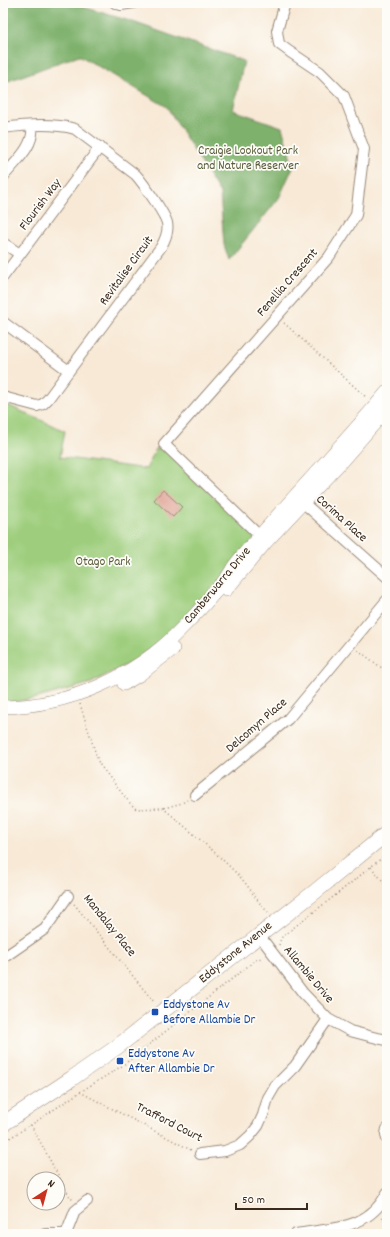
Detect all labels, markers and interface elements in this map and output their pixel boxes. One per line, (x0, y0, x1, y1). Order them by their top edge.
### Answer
park label: Craigie Lookout Park and Nature Reserver (197, 142, 299, 176)
street label: Flourish Way (15, 174, 67, 235)
street label: Revitalise Circuit (95, 232, 159, 310)
street label: Fenellia Crescent (253, 245, 323, 321)
street label: Corima Place (311, 491, 371, 547)
street label: Camberwarra Drive (180, 543, 256, 629)
park label: Otago Park (76, 553, 130, 572)
street label: Delcomyn Place (222, 694, 292, 758)
street label: Mandalay Place (78, 891, 140, 961)
street label: Eddystone Avenue (195, 917, 277, 989)
street label: Allambie Drive (278, 942, 338, 1008)
place label: Eddystone Av Before Allambie Dr (163, 996, 255, 1030)
marker: Eddystone Av Before Allambie Dr (150, 1007, 160, 1017)
place label: Eddystone Av After Allambie Dr (128, 1045, 215, 1079)
marker: Eddystone Av After Allambie Dr (115, 1056, 125, 1066)
street label: Trafford Court (133, 1098, 206, 1148)
north arrow (26, 1171, 66, 1211)
text: N (44, 1176, 58, 1193)
scale bar (236, 1185, 307, 1211)
text: 50 m (242, 1192, 265, 1209)

